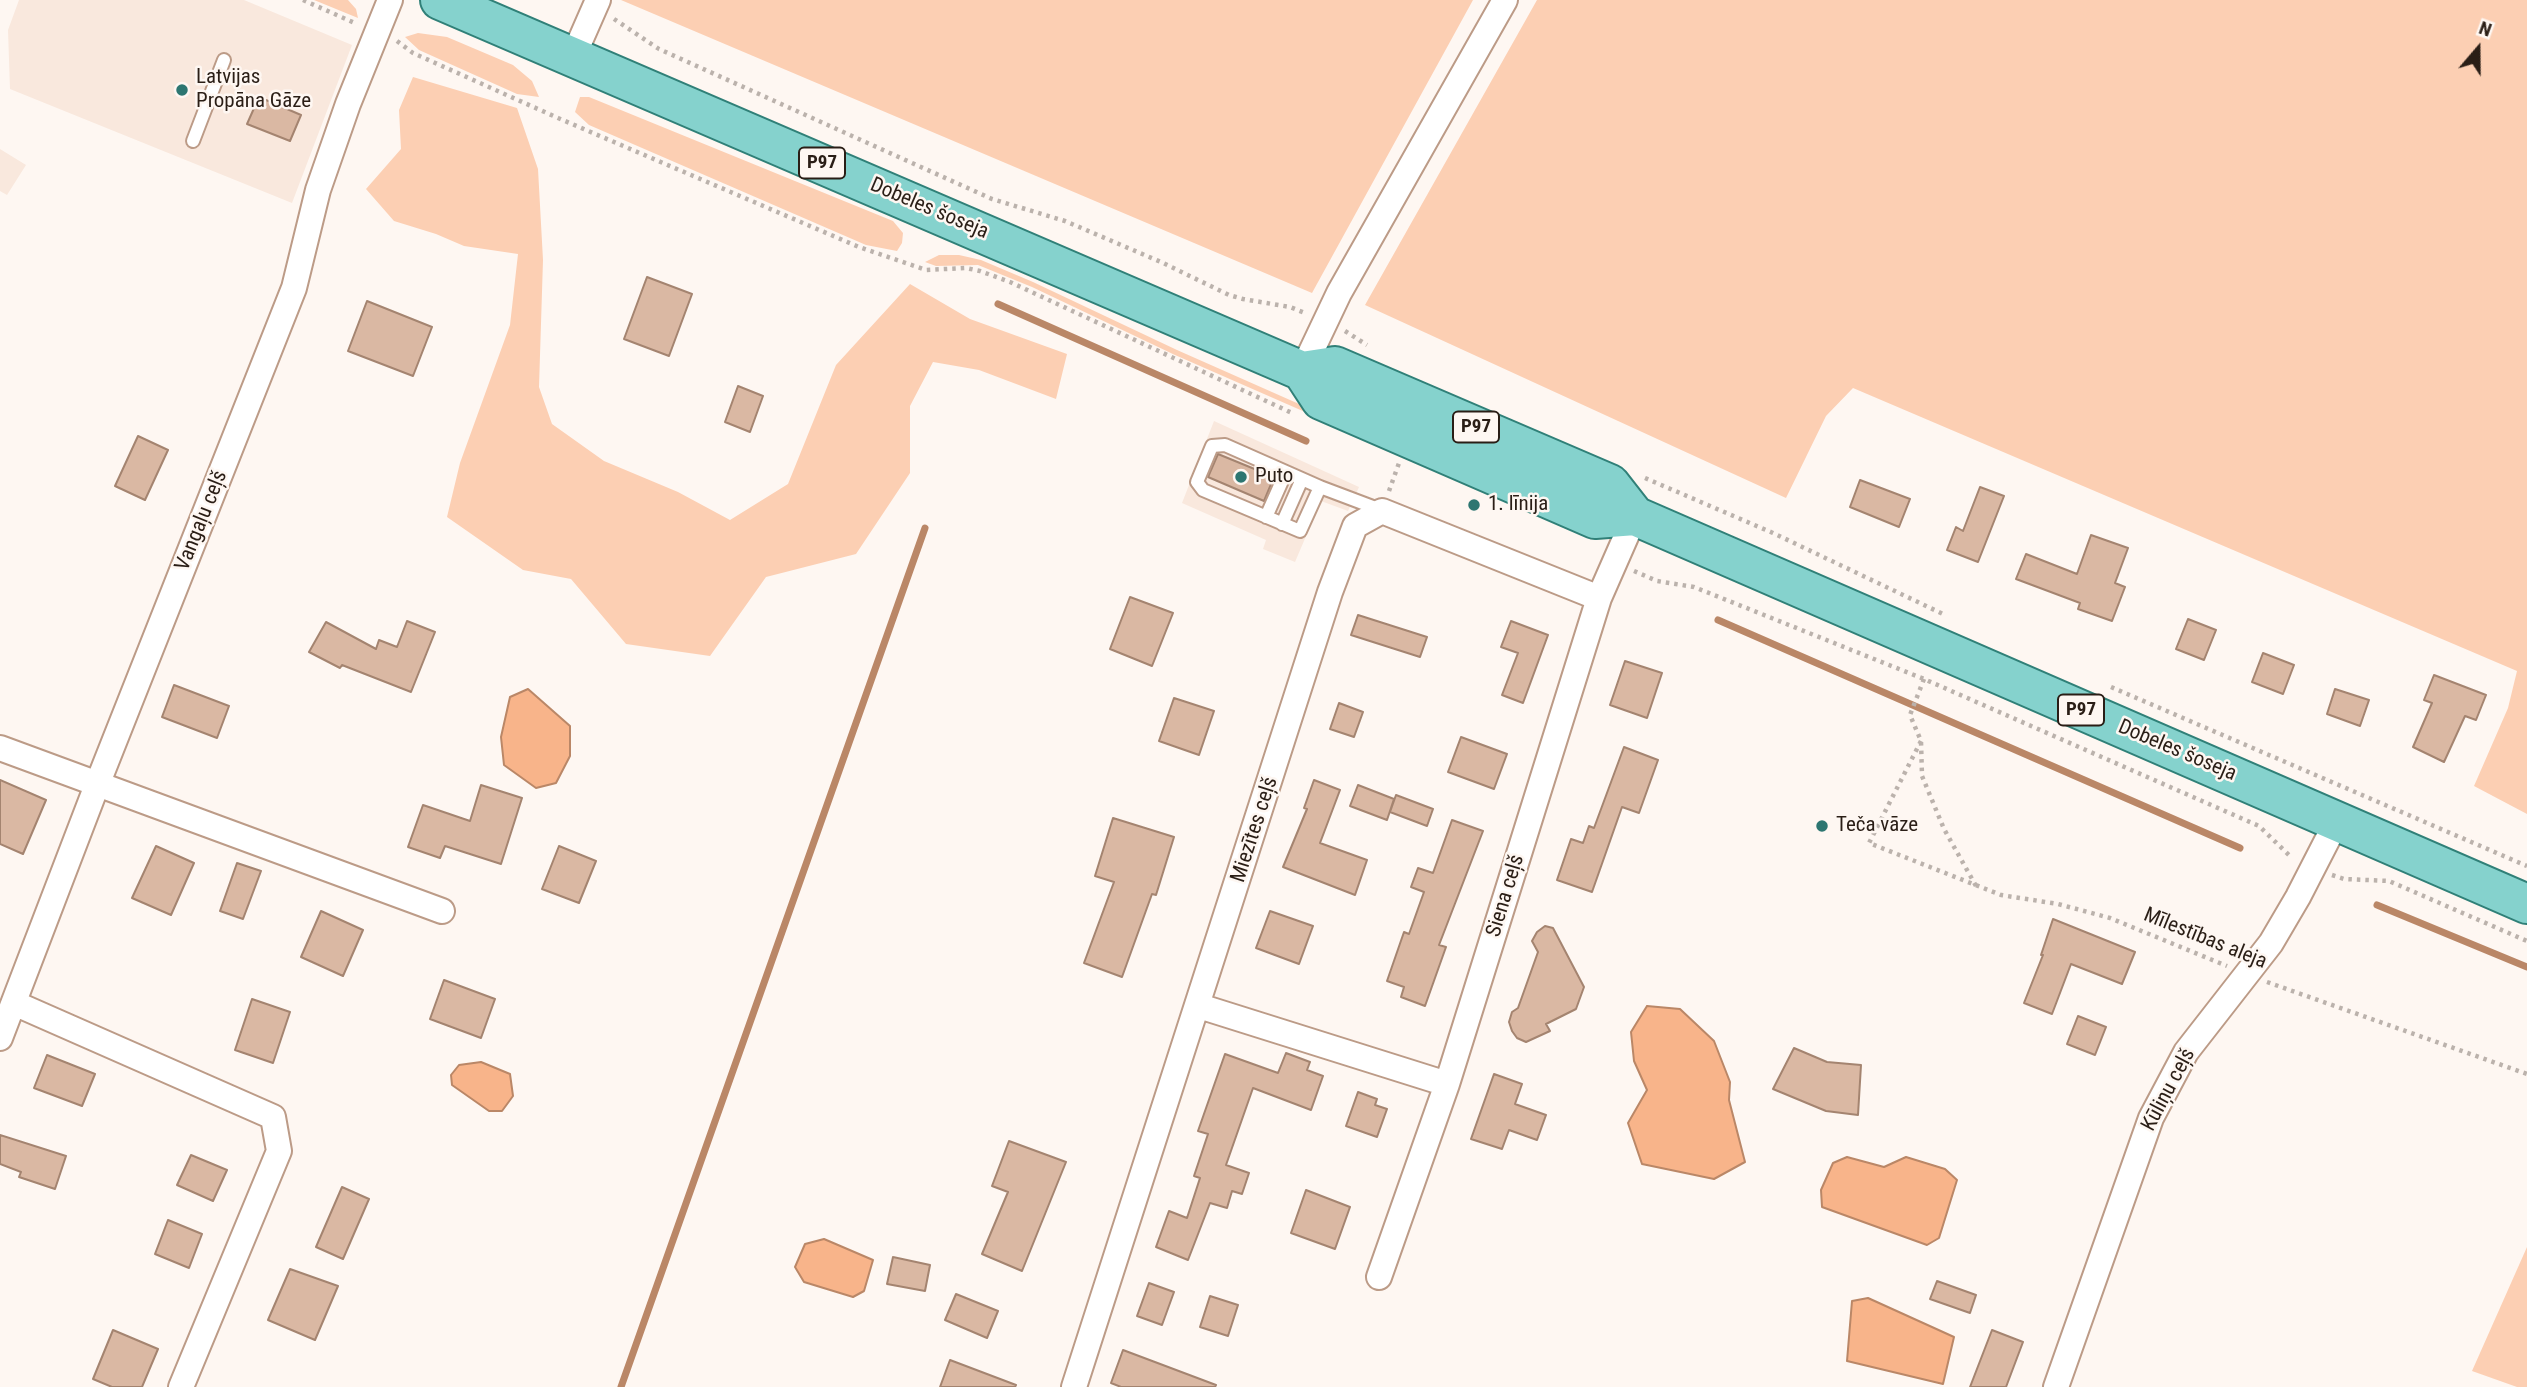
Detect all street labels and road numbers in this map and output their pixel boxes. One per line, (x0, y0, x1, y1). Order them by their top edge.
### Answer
road number: P97 (799, 148, 845, 178)
street label: Dobeles šoseja (866, 173, 992, 245)
road number: P97 (1453, 412, 1499, 442)
street label: Vangaļu ceļš (171, 467, 233, 575)
road number: P97 (2058, 694, 2104, 726)
street label: Dobeles šoseja (2114, 715, 2240, 787)
street label: Miezītes ceļš (1226, 774, 1284, 886)
street label: Siena ceļš (1482, 852, 1530, 940)
street label: Mīlestības aleja (2140, 903, 2270, 975)
street label: Kūliņu ceļš (2137, 1044, 2201, 1136)

